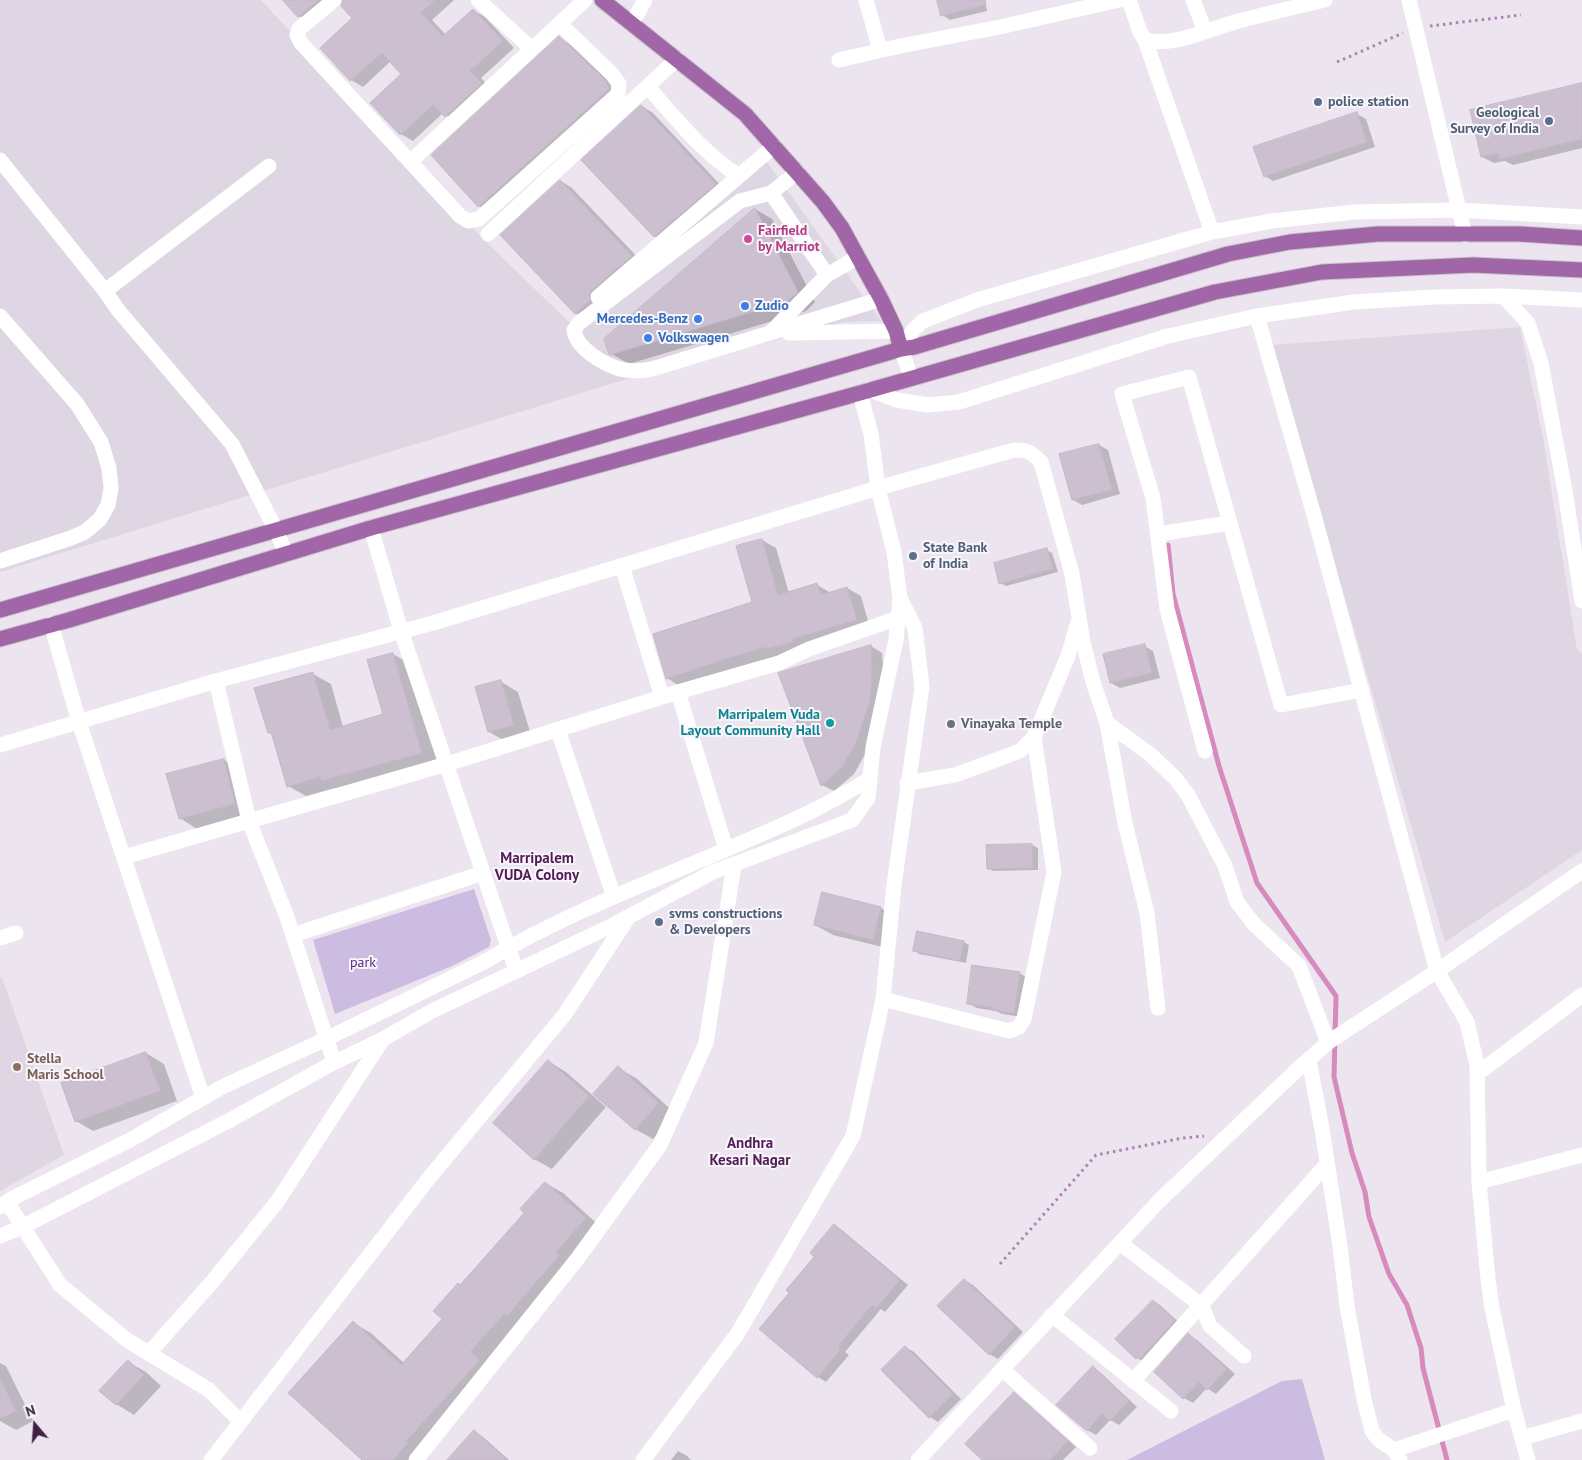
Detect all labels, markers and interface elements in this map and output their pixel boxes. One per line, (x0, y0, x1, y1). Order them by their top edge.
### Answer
place label: police station (1328, 94, 1409, 110)
marker: police station (1312, 96, 1324, 108)
place label: Geological Survey of India (1450, 105, 1539, 138)
marker: Geological Survey of India (1543, 115, 1555, 127)
place label: Fairfield by Marriot (758, 223, 820, 256)
marker: Fairfield by Marriot (742, 233, 754, 245)
place label: Zudio (755, 298, 789, 314)
marker: Zudio (739, 300, 751, 312)
place label: Mercedes-Benz (597, 311, 688, 327)
marker: Mercedes-Benz (692, 313, 704, 325)
place label: Volkswagen (658, 330, 729, 346)
marker: Volkswagen (642, 332, 654, 344)
place label: State Bank of India (923, 540, 987, 572)
marker: State Bank of India (907, 550, 919, 562)
place label: Marripalem Vuda Layout Community Hall (680, 707, 820, 740)
place label: Vinayaka Temple (961, 716, 1062, 732)
marker: Marripalem Vuda Layout Community Hall (824, 717, 836, 729)
marker: Vinayaka Temple (945, 718, 957, 730)
district label: Marripalem VUDA Colony (495, 850, 579, 885)
place label: svms constructions & Developers (669, 906, 782, 939)
marker: svms constructions & Developers (653, 916, 665, 928)
park label: park (350, 955, 376, 971)
place label: Stella Maris School (27, 1051, 104, 1084)
marker: Stella Maris School (11, 1061, 23, 1073)
district label: Andhra Kesari Nagar (709, 1135, 791, 1170)
north arrow (10, 1400, 60, 1450)
text: N (23, 1401, 38, 1421)

